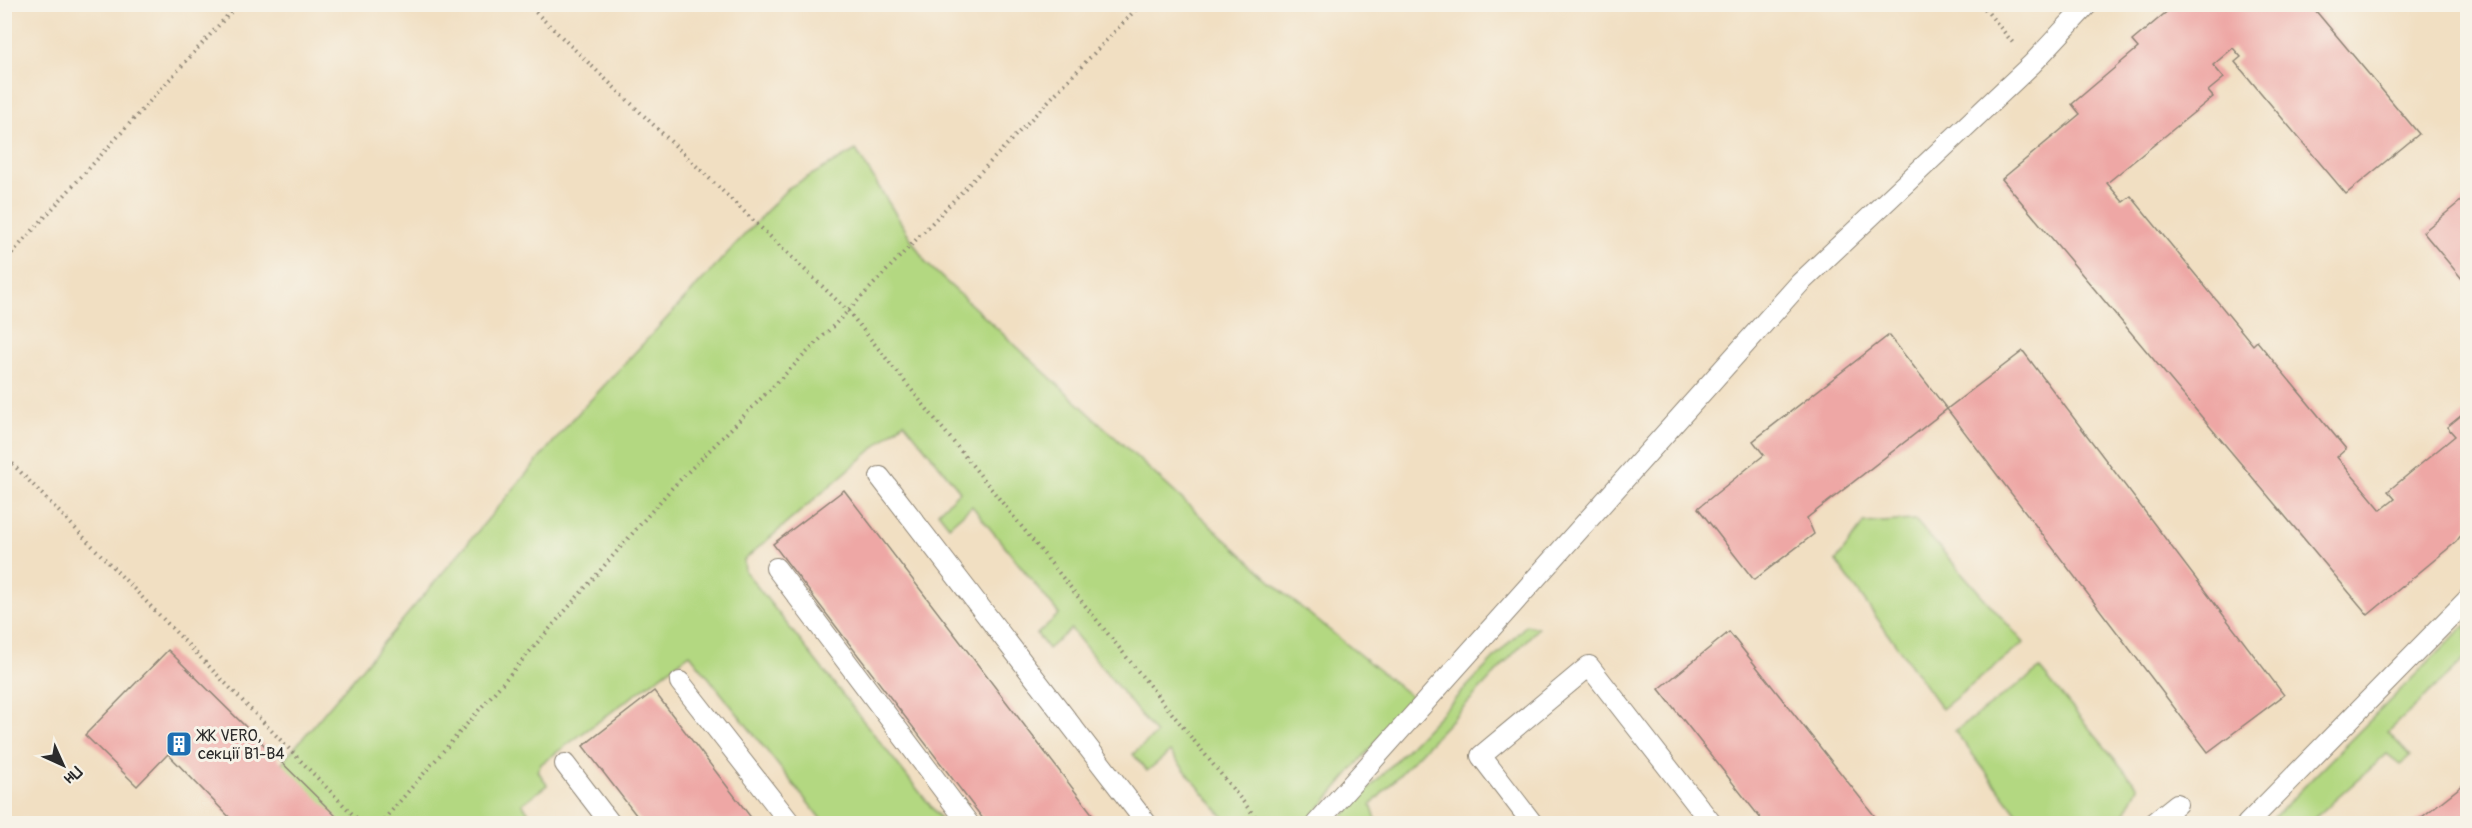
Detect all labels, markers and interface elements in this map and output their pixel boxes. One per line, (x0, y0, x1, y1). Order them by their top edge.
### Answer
place label: ЖК VERO, секції В1-В4 (195, 726, 285, 764)
building icon: ЖК VERO, секції В1-В4 (164, 729, 194, 759)
north arrow (33, 735, 93, 795)
text: Пн (60, 762, 86, 788)

